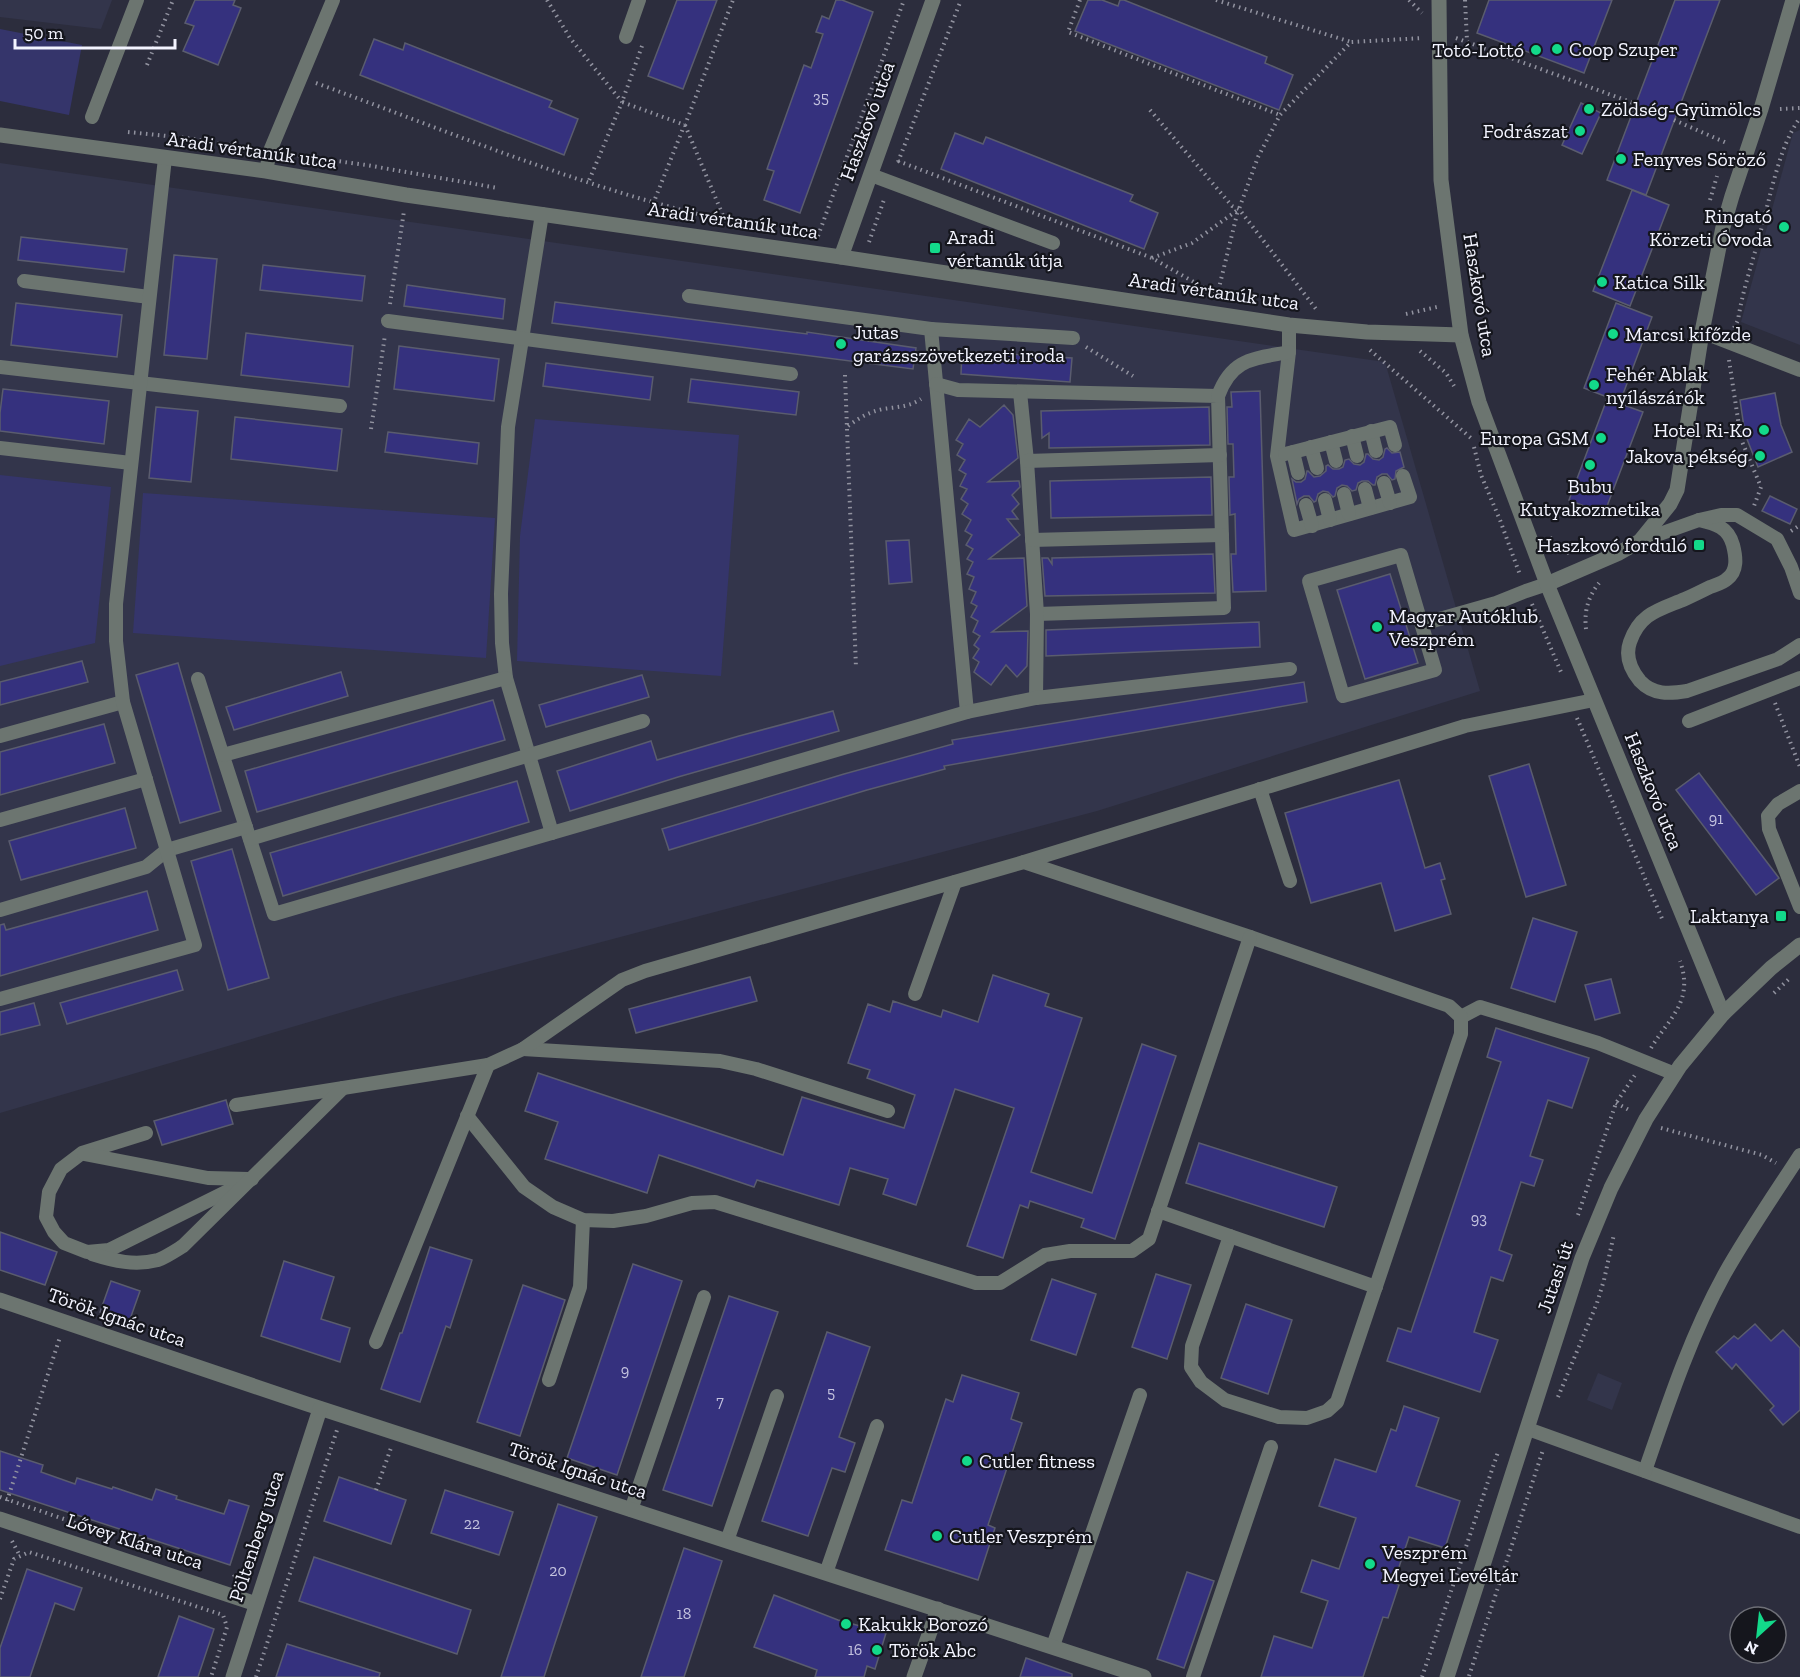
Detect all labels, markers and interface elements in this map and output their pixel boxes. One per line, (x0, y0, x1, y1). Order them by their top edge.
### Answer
scale bar (15, 12, 176, 50)
text: 50 m (24, 22, 64, 44)
place label: Coop Szuper (1569, 37, 1678, 61)
place label: Totó-Lottó (1432, 38, 1524, 62)
marker: Coop Szuper (1550, 42, 1564, 56)
marker: Totó-Lottó (1529, 43, 1543, 57)
street label: Haszkovó utca (834, 58, 900, 184)
house number: 35 (813, 88, 829, 107)
place label: Zöldség-Gyümölcs (1601, 97, 1761, 121)
marker: Zöldség-Gyümölcs (1582, 102, 1596, 116)
place label: Fodrászat (1483, 119, 1569, 143)
marker: Fodrászat (1573, 124, 1587, 138)
street label: Aradi vértanúk utca (165, 126, 339, 174)
place label: Fenyves Söröző (1633, 147, 1766, 171)
marker: Fenyves Söröző (1614, 152, 1628, 166)
street label: Aradi vértanúk utca (646, 196, 820, 244)
place label: Ringató Körzeti Óvoda (1649, 204, 1772, 251)
marker: Ringató Körzeti Óvoda (1777, 220, 1791, 234)
place label: Aradi vértanúk útja (947, 225, 1063, 272)
street label: Haszkovó utca (1458, 232, 1502, 359)
marker: Aradi vértanúk útja (928, 241, 942, 255)
street label: Aradi vértanúk utca (1127, 267, 1301, 315)
place label: Katica Silk (1614, 270, 1706, 294)
marker: Katica Silk (1595, 275, 1609, 289)
place label: Jutas garázsszövetkezeti iroda (853, 320, 1065, 367)
place label: Marcsi kifőzde (1625, 322, 1751, 346)
marker: Marcsi kifőzde (1606, 327, 1620, 341)
marker: Jutas garázsszövetkezeti iroda (834, 337, 848, 351)
place label: Fehér Ablak nyílászárók (1606, 362, 1708, 409)
marker: Fehér Ablak nyílászárók (1587, 378, 1601, 392)
place label: Hotel Ri-Ko (1654, 418, 1752, 442)
marker: Hotel Ri-Ko (1757, 423, 1771, 437)
place label: Europa GSM (1480, 426, 1589, 450)
marker: Europa GSM (1594, 431, 1608, 445)
place label: Jakova pékség (1625, 444, 1748, 468)
marker: Jakova pékség (1753, 449, 1767, 463)
marker: Bubu Kutyakozmetika (1583, 458, 1597, 472)
place label: Bubu Kutyakozmetika (1520, 474, 1661, 521)
place label: Haszkovó forduló (1537, 533, 1687, 557)
marker: Haszkovó forduló (1692, 538, 1706, 552)
place label: Magyar Autóklub Veszprém (1388, 604, 1538, 651)
marker: Magyar Autóklub Veszprém (1370, 620, 1384, 634)
street label: Haszkovó utca (1620, 729, 1689, 854)
house number: 91 (1709, 809, 1723, 828)
place label: Laktanya (1690, 904, 1769, 928)
marker: Laktanya (1774, 909, 1788, 923)
house number: 93 (1471, 1209, 1487, 1228)
street label: Jutasi út (1532, 1237, 1579, 1316)
street label: Török Ignác utca (45, 1282, 189, 1352)
house number: 9 (621, 1361, 629, 1380)
house number: 5 (827, 1383, 835, 1402)
house number: 7 (716, 1392, 724, 1411)
street label: Török Ignác utca (506, 1436, 651, 1504)
place label: Cutler fitness (979, 1449, 1095, 1473)
marker: Cutler fitness (960, 1454, 974, 1468)
street label: Pöltenberg utca (224, 1467, 289, 1605)
street label: Lővey Klára utca (64, 1508, 207, 1574)
house number: 22 (464, 1514, 480, 1533)
place label: Cutler Veszprém (949, 1524, 1093, 1548)
marker: Cutler Veszprém (930, 1529, 944, 1543)
place label: Veszprém Megyei Levéltár (1381, 1540, 1519, 1587)
marker: Veszprém Megyei Levéltár (1363, 1557, 1377, 1571)
house number: 20 (549, 1561, 567, 1580)
house number: 18 (677, 1604, 691, 1623)
north arrow (1728, 1605, 1788, 1665)
place label: Kakukk Borozó (858, 1612, 988, 1636)
marker: Kakukk Borozó (839, 1617, 853, 1631)
text: N (1742, 1637, 1761, 1659)
place label: Török Abc (889, 1638, 976, 1662)
house number: 16 (848, 1640, 862, 1659)
marker: Török Abc (870, 1643, 884, 1657)

